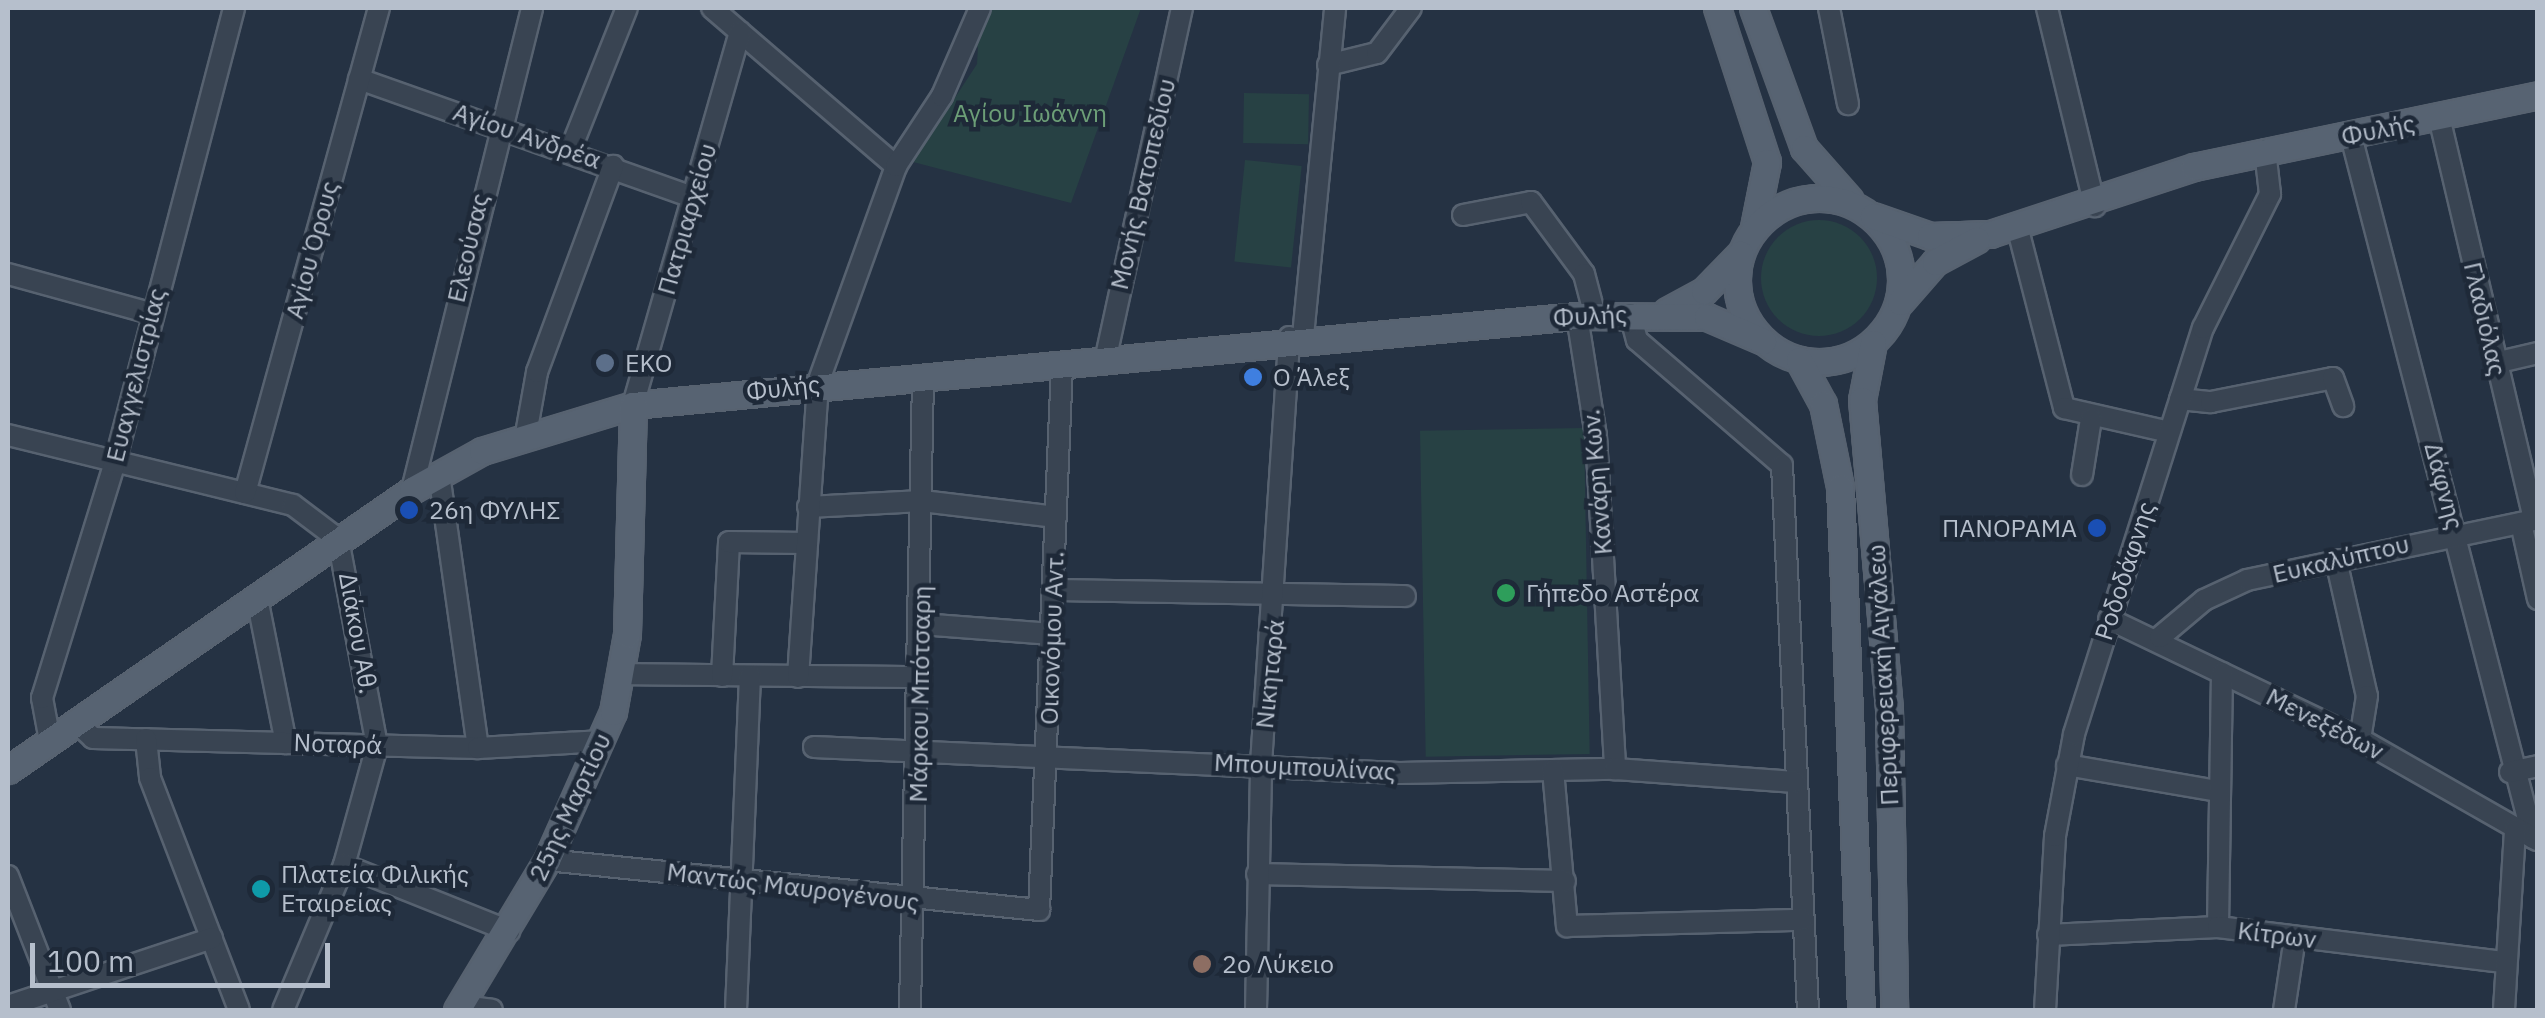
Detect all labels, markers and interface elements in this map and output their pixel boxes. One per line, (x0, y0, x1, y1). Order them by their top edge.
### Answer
street label: Μονής Βατοπεδίου (1104, 76, 1182, 292)
street label: Αγίου Ανδρέα (449, 97, 605, 175)
park label: Αγίου Ιωάννη (953, 98, 1107, 128)
street label: Φυλής (2339, 108, 2417, 152)
street label: Πατριαρχείου (651, 140, 723, 298)
street label: Αγίου Όρους (279, 178, 345, 322)
street label: Ελεούσας (441, 191, 495, 305)
street label: Γλαδιόλας (2457, 259, 2513, 379)
street label: Ευαγγελιστρίας (100, 285, 172, 465)
street label: Φυλής (1552, 299, 1628, 333)
place label: EKO (625, 348, 672, 378)
marker: EKO (594, 352, 616, 374)
place label: Ο Άλεξ (1273, 362, 1350, 392)
marker: Ο Άλεξ (1242, 366, 1264, 388)
street label: Φυλής (744, 369, 822, 407)
street label: Κανάρη Κων. (1576, 408, 1618, 556)
street label: Δάφνης (2418, 439, 2470, 533)
place label: 26η ΦΥΛΗΣ (429, 495, 561, 525)
street label: Ροδοδάφνης (2089, 498, 2161, 644)
marker: 26η ΦΥΛΗΣ (398, 499, 420, 521)
place label: ΠΑΝΟΡΑΜΑ (1942, 513, 2077, 543)
marker: ΠΑΝΟΡΑΜΑ (2086, 517, 2108, 539)
street label: Ευκαλύπτου (2270, 529, 2412, 589)
street label: Περιφερειακή Αιγάλεω (1861, 544, 1905, 806)
street label: Οικονόμου Αντ. (1034, 551, 1070, 725)
street label: Διάκου Αθ. (333, 570, 383, 696)
place label: Γήπεδο Αστέρα (1526, 578, 1699, 608)
marker: Γήπεδο Αστέρα (1495, 582, 1517, 604)
street label: Μάρκου Μπότσαρη (903, 585, 937, 803)
street label: Νικηταρά (1249, 618, 1291, 730)
street label: Μενεξέδων (2261, 682, 2389, 766)
street label: Νοταρά (293, 727, 383, 761)
street label: 25ης Μαρτίου (523, 728, 617, 886)
street label: Μπουμπουλίνας (1213, 747, 1397, 787)
street label: Μαντώς Μαυρογένους (665, 857, 921, 917)
place label: Πλατεία Φιλικής Εταιρείας (281, 860, 469, 919)
marker: Πλατεία Φιλικής Εταιρείας (250, 878, 272, 900)
street label: Κίτρων (2236, 915, 2318, 955)
scale bar (35, 923, 335, 985)
text: 100 m (47, 941, 134, 980)
place label: 2ο Λύκειο (1222, 949, 1334, 979)
marker: 2ο Λύκειο (1191, 953, 1213, 975)

